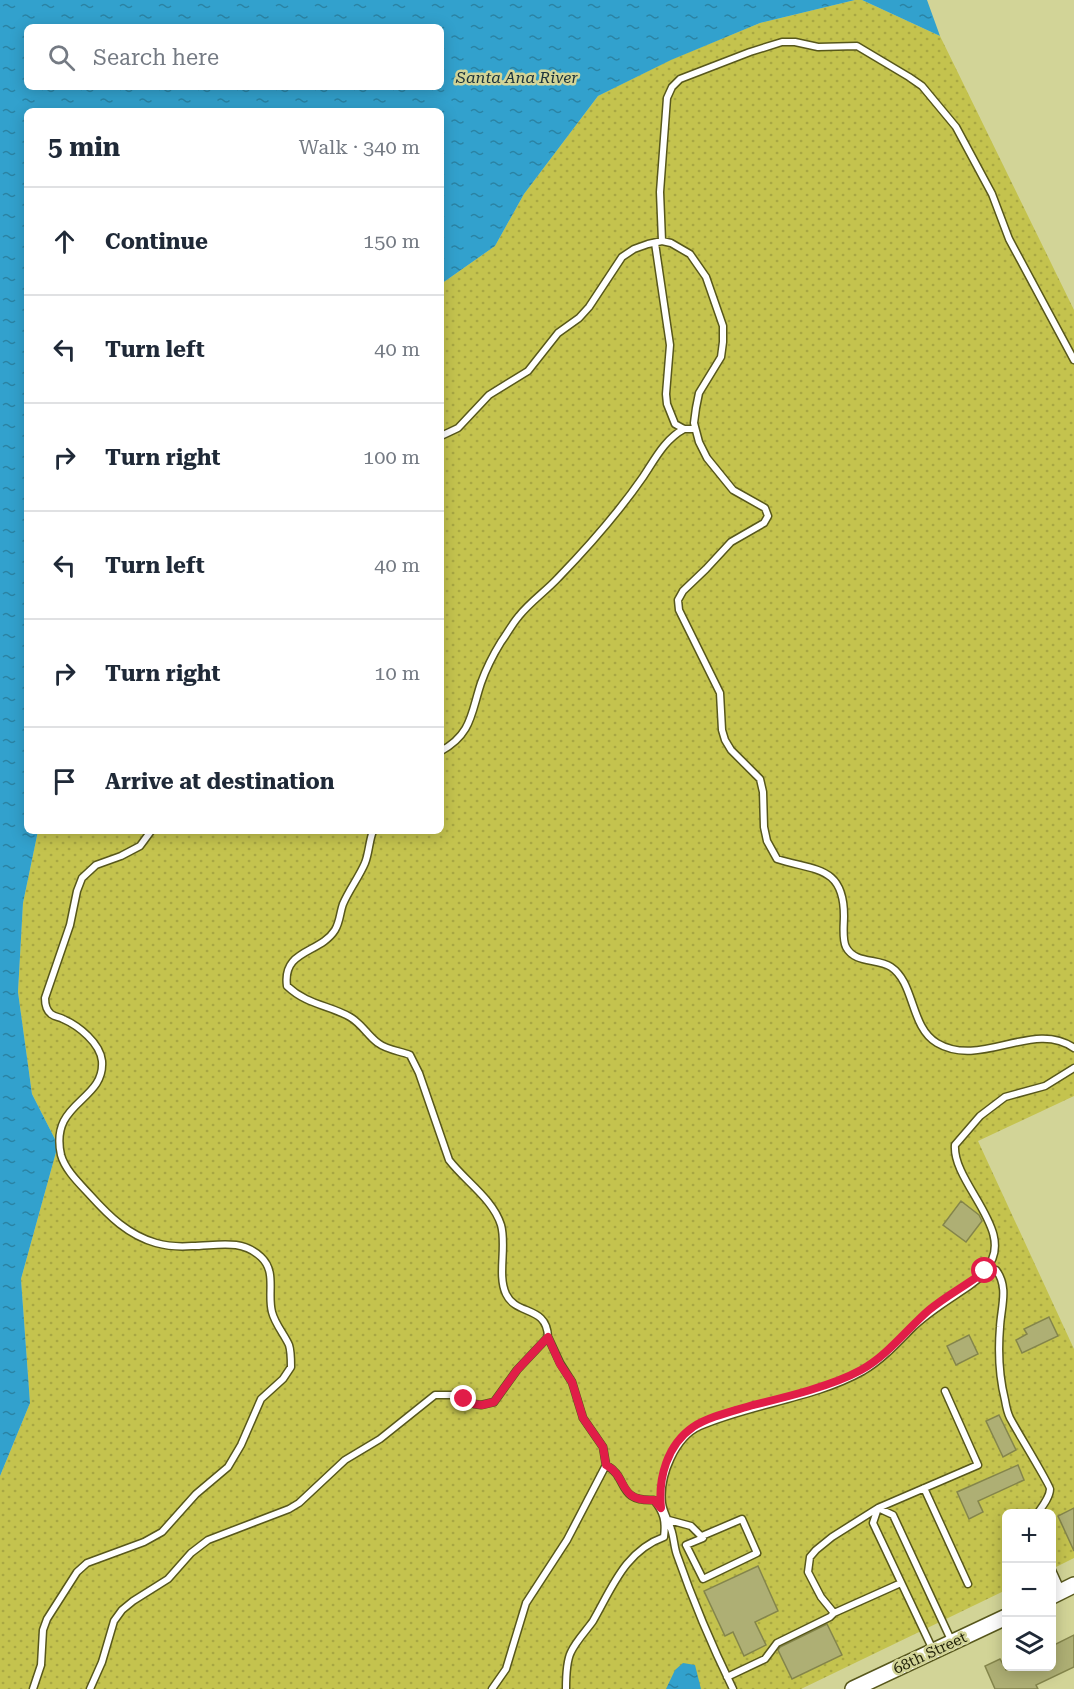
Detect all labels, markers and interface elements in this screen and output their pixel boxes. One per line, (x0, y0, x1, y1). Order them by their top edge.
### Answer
search box (24, 24, 444, 90)
icon: search (45, 41, 78, 74)
text: Search here (93, 45, 219, 70)
water label: Santa Ana River (455, 68, 578, 87)
text: 5 min (48, 132, 120, 162)
text: Walk · 340 m (299, 135, 420, 159)
icon: ahead (48, 225, 81, 258)
text: Continue (105, 229, 208, 254)
text: 150 m (363, 229, 420, 253)
icon: left (48, 333, 81, 366)
text: Turn left (105, 337, 205, 362)
text: 40 m (374, 337, 420, 361)
icon: right (48, 441, 81, 474)
text: Turn right (105, 445, 220, 470)
text: 100 m (363, 445, 420, 469)
icon: left (48, 549, 81, 582)
text: Turn left (105, 553, 205, 578)
text: 40 m (374, 553, 420, 577)
icon: right (48, 657, 81, 690)
text: Turn right (105, 661, 220, 686)
text: 10 m (374, 661, 420, 685)
icon: arrive (48, 765, 81, 798)
text: Arrive at destination (105, 769, 334, 794)
route start (971, 1257, 997, 1283)
route end (450, 1385, 476, 1411)
map controls (1002, 1509, 1056, 1671)
button: + (1002, 1509, 1056, 1563)
button: − (1002, 1563, 1056, 1617)
button: layers (1002, 1617, 1056, 1671)
street label: 68th Street (890, 1628, 970, 1678)

